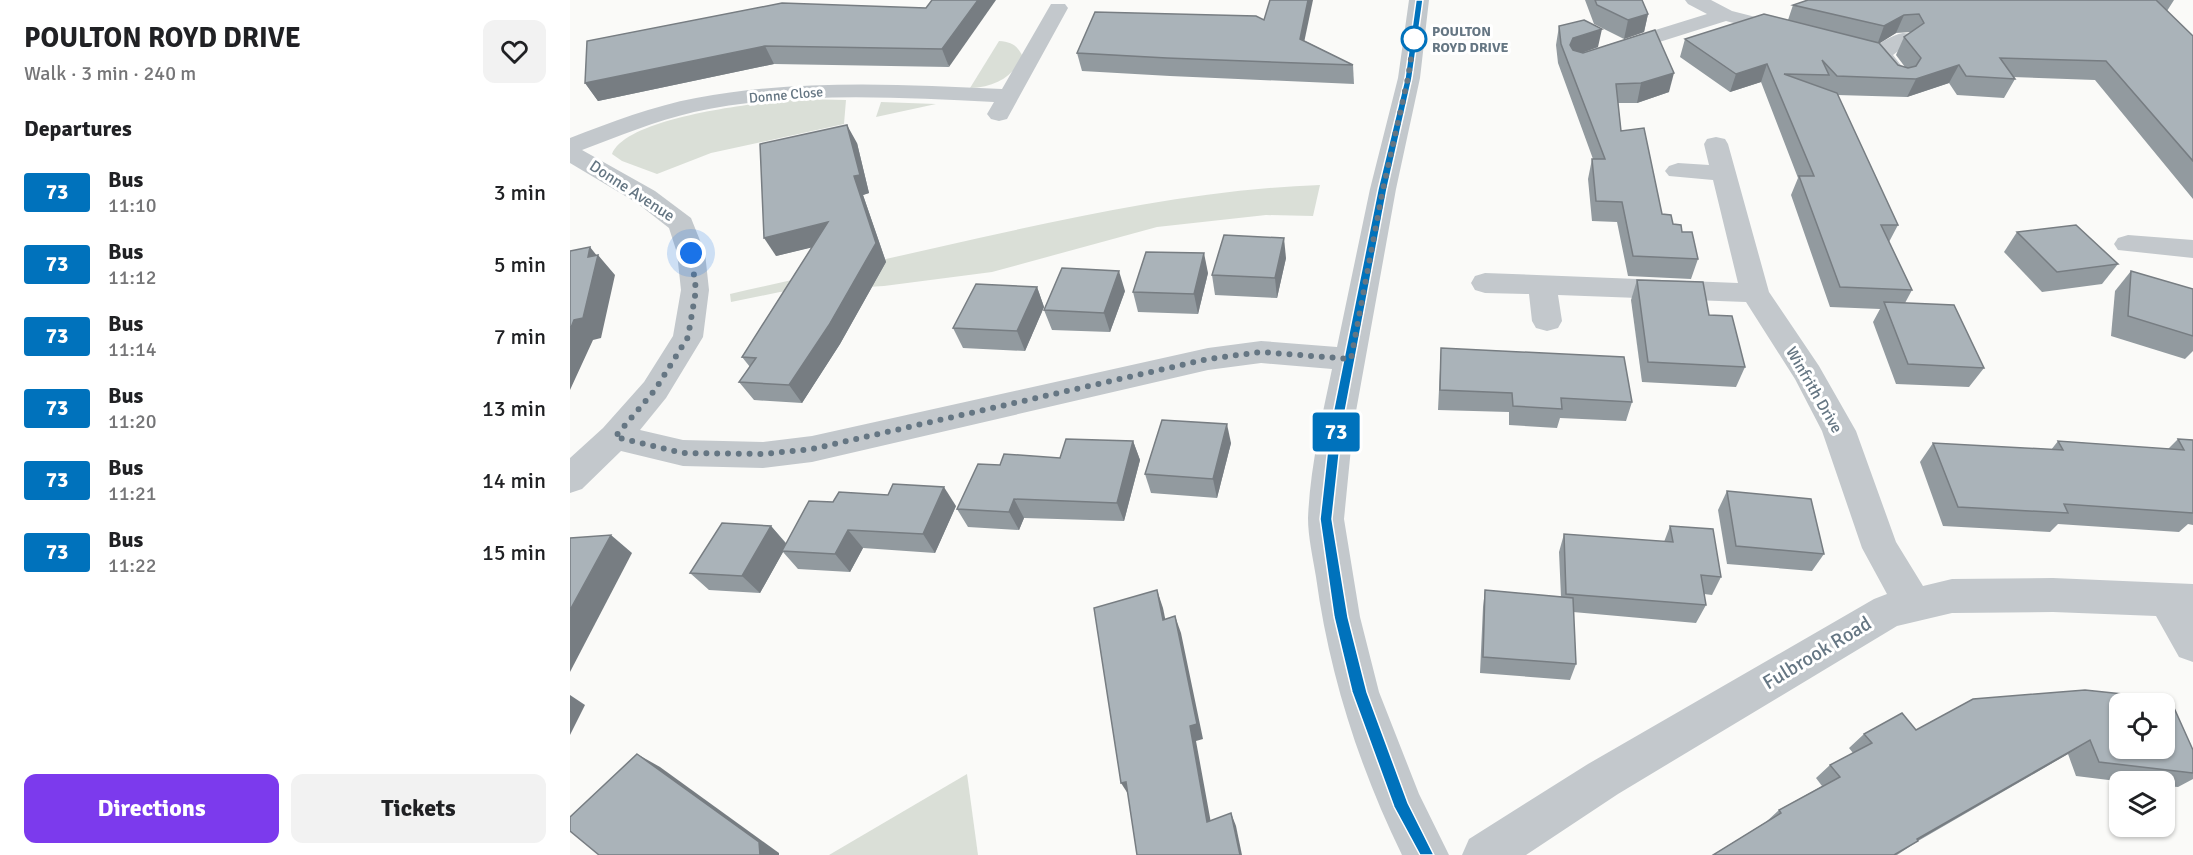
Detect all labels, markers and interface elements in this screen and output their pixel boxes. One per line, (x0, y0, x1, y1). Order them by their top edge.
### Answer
button: heart (483, 20, 546, 83)
text: POULTON ROYD DRIVE (24, 21, 301, 55)
place label: POULTON ROYD DRIVE (1432, 23, 1508, 56)
marker: POULTON ROYD DRIVE (1401, 26, 1427, 52)
text: Walk · 3 min · 240 m (24, 61, 196, 86)
street label: Donne Close (748, 83, 824, 107)
text: Departures (24, 115, 132, 142)
street label: Donne Avenue (586, 156, 678, 226)
text: Bus (108, 166, 143, 193)
text: 73 (46, 179, 68, 205)
text: 3 min (494, 179, 546, 206)
text: 11:10 (108, 193, 157, 218)
text: Bus (108, 238, 143, 265)
your location (676, 238, 706, 268)
text: 73 (46, 251, 68, 277)
text: 5 min (494, 251, 546, 278)
text: 11:12 (108, 265, 157, 290)
text: Bus (108, 310, 143, 337)
text: 73 (46, 323, 68, 349)
text: 7 min (494, 323, 546, 350)
text: 11:14 (108, 337, 157, 362)
street label: Winfrith Drive (1781, 343, 1847, 437)
text: Bus (108, 382, 143, 409)
text: 73 (46, 395, 68, 421)
text: 13 min (482, 395, 546, 422)
text: 11:20 (108, 409, 157, 434)
line badge: 73 (1309, 412, 1363, 452)
text: 73 (1325, 419, 1347, 445)
text: Bus (108, 454, 143, 481)
text: 73 (46, 467, 68, 493)
text: 14 min (482, 467, 546, 494)
text: 11:21 (108, 481, 157, 506)
text: Bus (108, 526, 143, 553)
text: 73 (46, 539, 68, 565)
text: 15 min (482, 539, 546, 566)
text: 11:22 (108, 553, 157, 578)
street label: Fulbrook Road (1758, 611, 1876, 695)
map controls (2109, 693, 2175, 837)
button: locate (2109, 693, 2175, 759)
button: layers (2109, 771, 2175, 837)
button: Directions (24, 774, 279, 843)
button: Tickets (291, 774, 546, 843)

